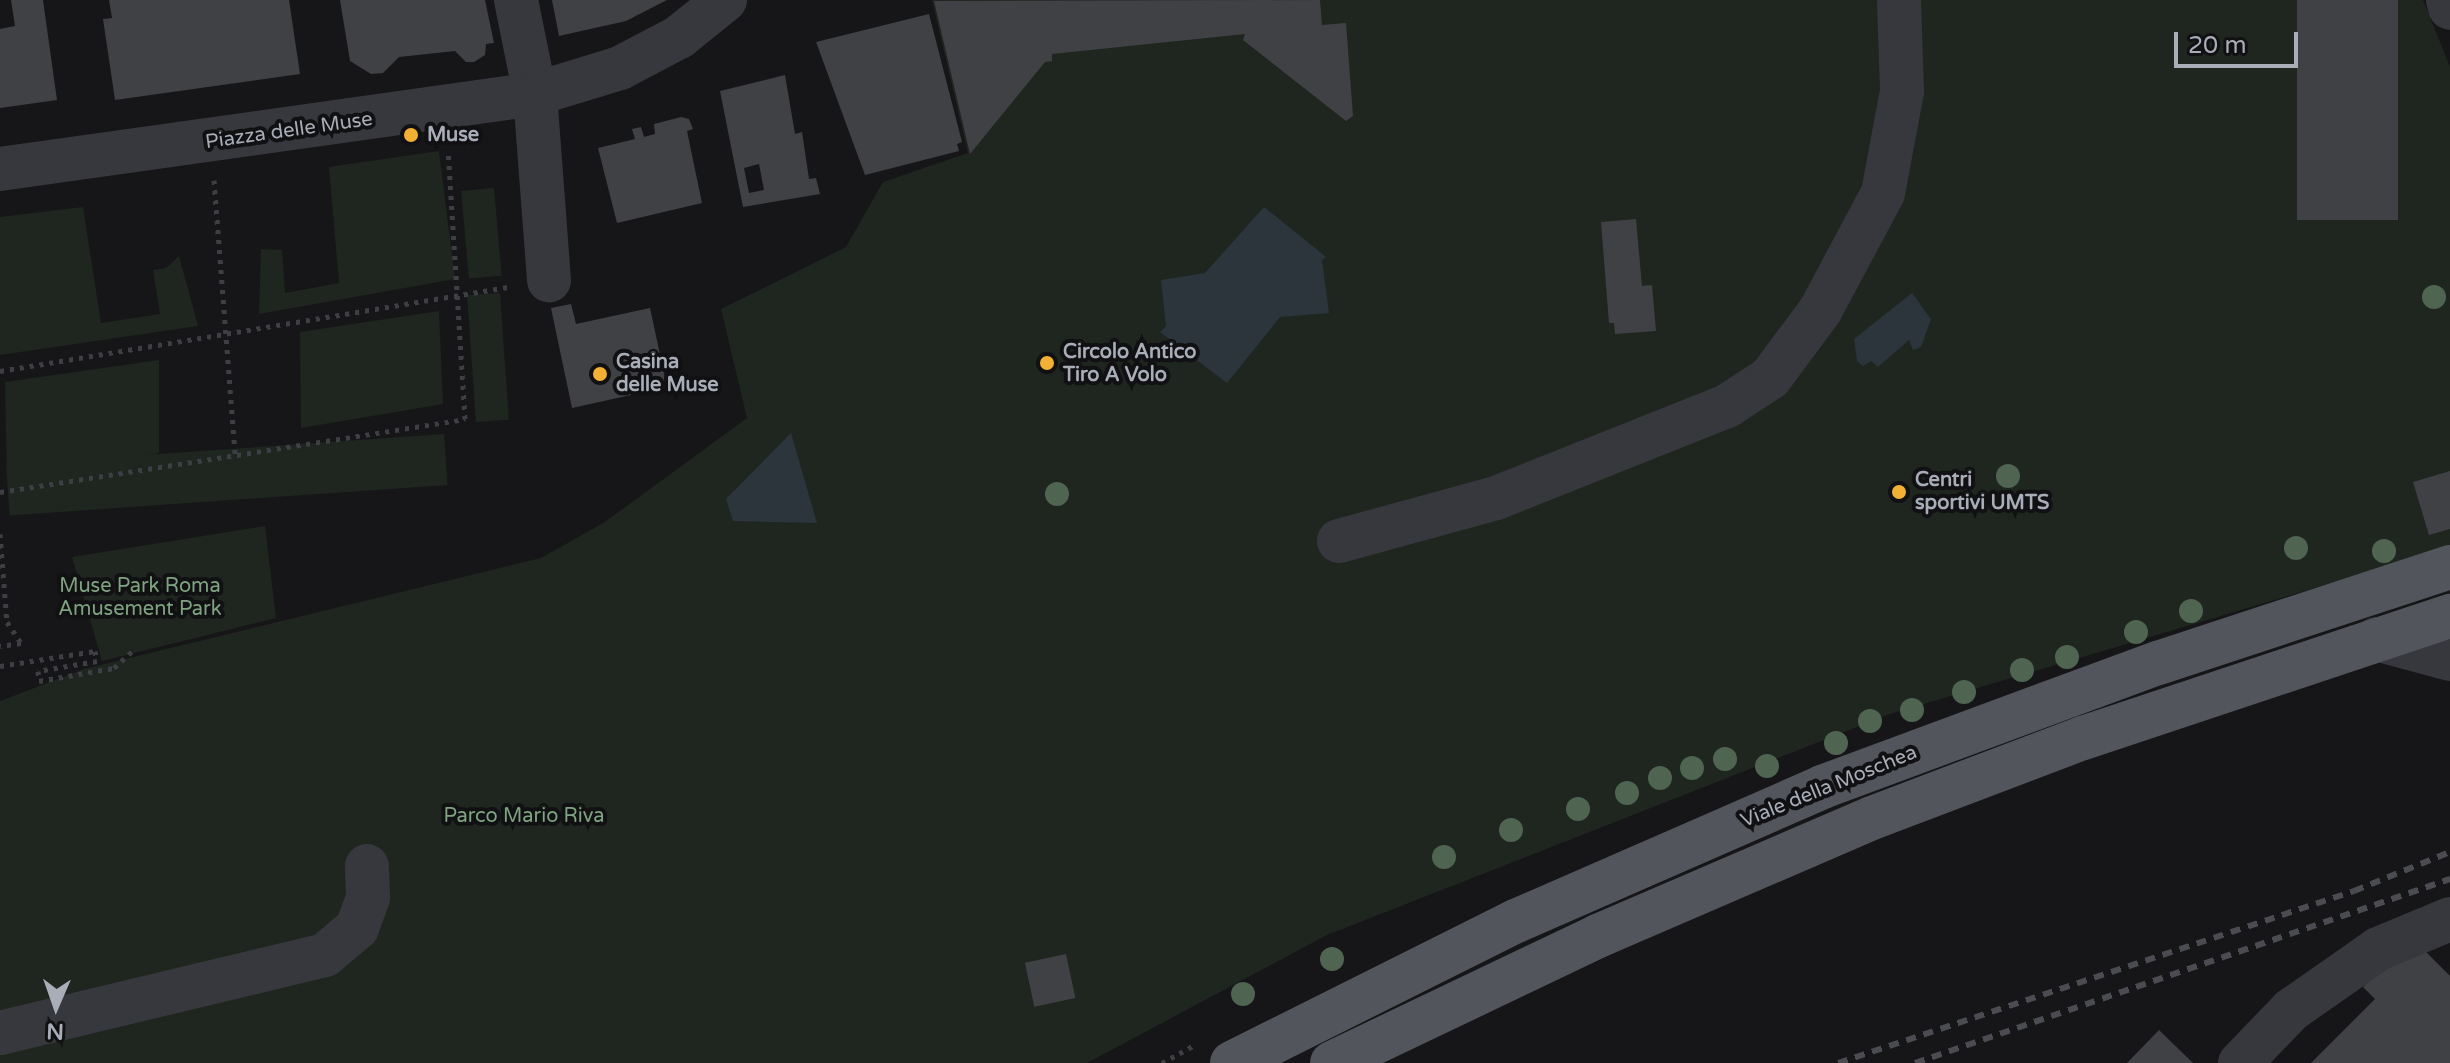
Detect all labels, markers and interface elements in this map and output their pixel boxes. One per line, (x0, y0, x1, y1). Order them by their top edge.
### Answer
scale bar (2178, 16, 2302, 66)
text: 20 m (2188, 31, 2246, 60)
street label: Piazza delle Muse (204, 107, 374, 155)
place label: Muse (427, 123, 479, 147)
marker: Muse (402, 126, 420, 144)
place label: Circolo Antico Tiro A Volo (1063, 340, 1196, 387)
place label: Casina delle Muse (616, 350, 719, 397)
marker: Circolo Antico Tiro A Volo (1038, 354, 1056, 372)
marker: Casina delle Muse (591, 365, 609, 383)
place label: Centri sportivi UMTS (1915, 468, 2049, 515)
marker: Centri sportivi UMTS (1890, 483, 1908, 501)
park label: Muse Park Roma Amusement Park (58, 575, 222, 622)
street label: Viale della Moschea (1737, 741, 1921, 833)
park label: Parco Mario Riva (444, 804, 604, 828)
north arrow (16, 967, 96, 1047)
text: N (46, 1018, 64, 1044)

